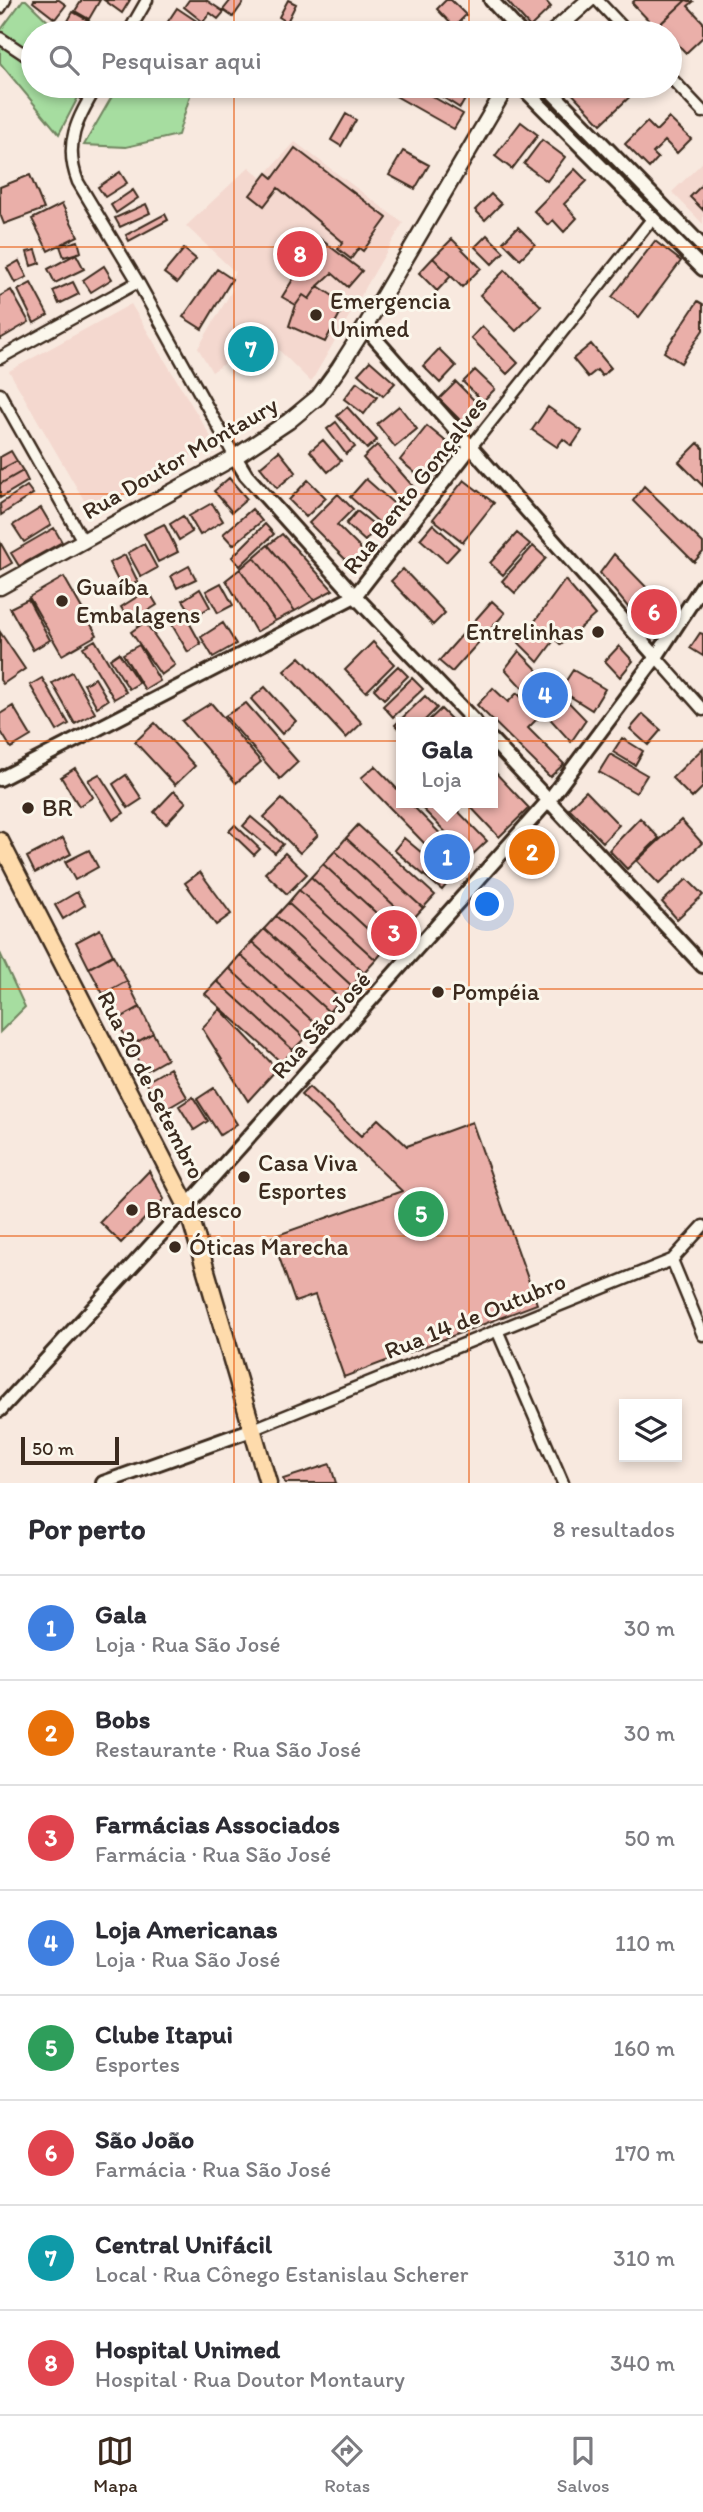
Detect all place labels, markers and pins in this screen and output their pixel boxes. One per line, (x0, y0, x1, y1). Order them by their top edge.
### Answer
pin: 8 (277, 228, 323, 280)
place label: Emergencia Unimed (330, 286, 451, 343)
marker: Emergencia Unimed (308, 307, 324, 323)
pin: 7 (228, 323, 274, 375)
place label: Guaíba Embalagens (76, 572, 201, 629)
pin: 6 (631, 586, 677, 638)
marker: Guaíba Embalagens (54, 593, 70, 609)
place label: Entrelinhas (466, 617, 584, 646)
marker: Entrelinhas (590, 624, 606, 640)
pin: 4 (522, 669, 568, 721)
place label: BR (42, 793, 73, 822)
marker: BR (20, 800, 36, 816)
pin: 2 (509, 826, 555, 878)
pin: 1 (424, 831, 470, 883)
pin: 3 (371, 907, 417, 959)
place label: Pompéia (452, 977, 540, 1006)
marker: Pompéia (430, 984, 446, 1000)
place label: Casa Viva Esportes (258, 1148, 358, 1205)
marker: Casa Viva Esportes (236, 1169, 252, 1185)
pin: 5 (398, 1188, 444, 1240)
place label: Bradesco (146, 1195, 242, 1224)
marker: Bradesco (124, 1202, 140, 1218)
place label: Óticas Marecha (189, 1232, 348, 1261)
marker: Óticas Marecha (167, 1239, 183, 1255)

